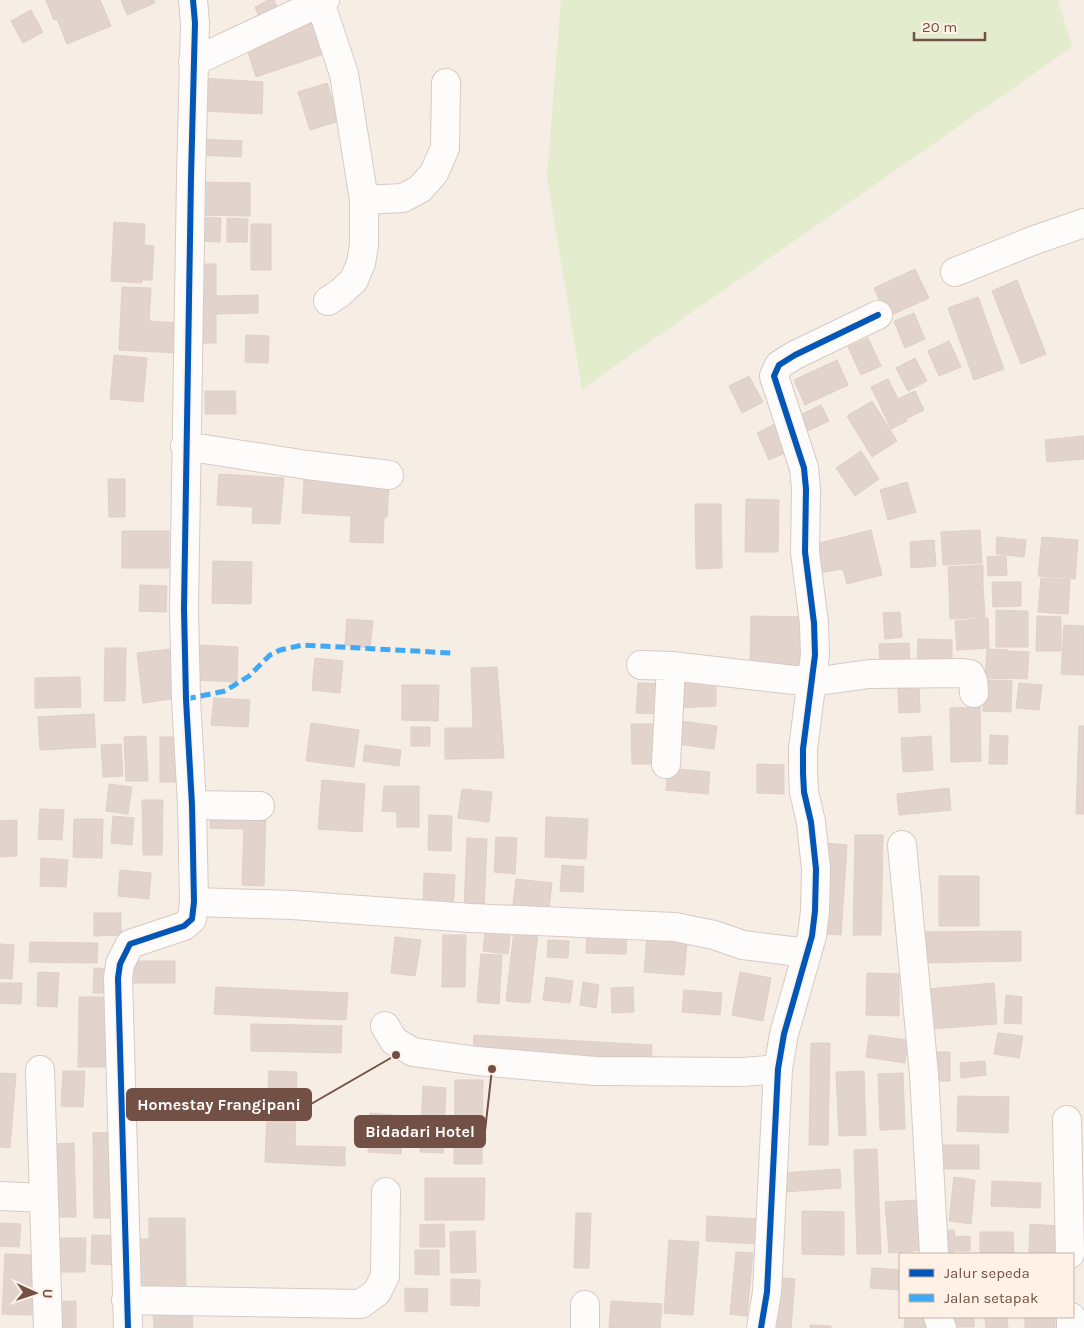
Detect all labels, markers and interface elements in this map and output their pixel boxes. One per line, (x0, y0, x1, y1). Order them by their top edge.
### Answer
scale bar (914, 10, 985, 42)
text: 20 m (922, 18, 957, 36)
callout: Homestay Frangipani (127, 1089, 311, 1120)
text: Homestay Frangipani (137, 1095, 301, 1114)
callout: Bidadari Hotel (355, 1116, 485, 1147)
text: Bidadari Hotel (365, 1122, 475, 1141)
legend (899, 1253, 1074, 1318)
text: Jalur sepeda (944, 1264, 1030, 1282)
north arrow (10, 1268, 60, 1318)
text: U (39, 1288, 56, 1299)
text: Jalan setapak (944, 1289, 1038, 1307)

